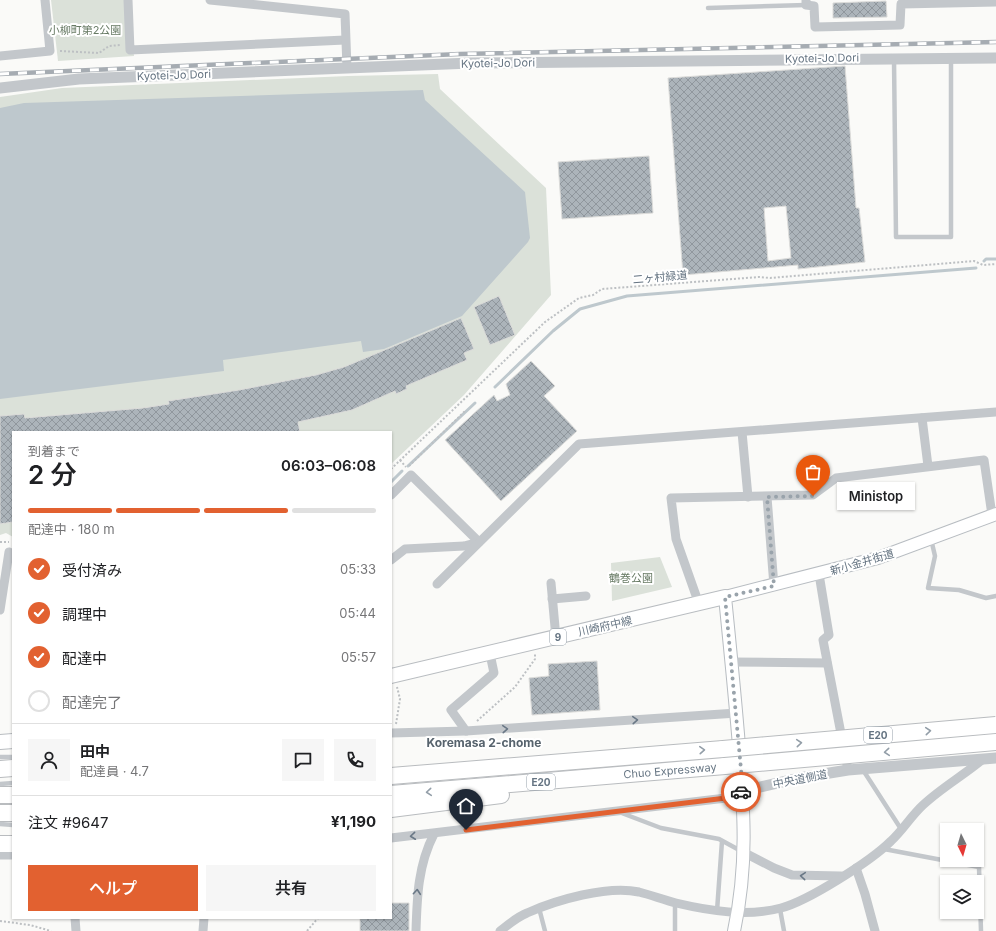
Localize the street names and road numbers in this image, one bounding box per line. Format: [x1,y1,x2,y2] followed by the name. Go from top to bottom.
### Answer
[785,50,859,66] street label: Kyotei-Jo Dori
[461,55,535,71] street label: Kyotei-Jo Dori
[137,67,211,83] street label: Kyotei-Jo Dori
[632,268,688,286] street label: 二ヶ村緑道
[828,546,896,578] street label: 新小金井街道
[577,613,633,639] street label: 川崎府中線
[550,629,566,645] road number: 9
[864,727,892,743] road number: E20
[623,760,717,781] street label: Chuo Expressway
[772,767,828,791] street label: 中央道側道
[527,774,555,790] road number: E20

